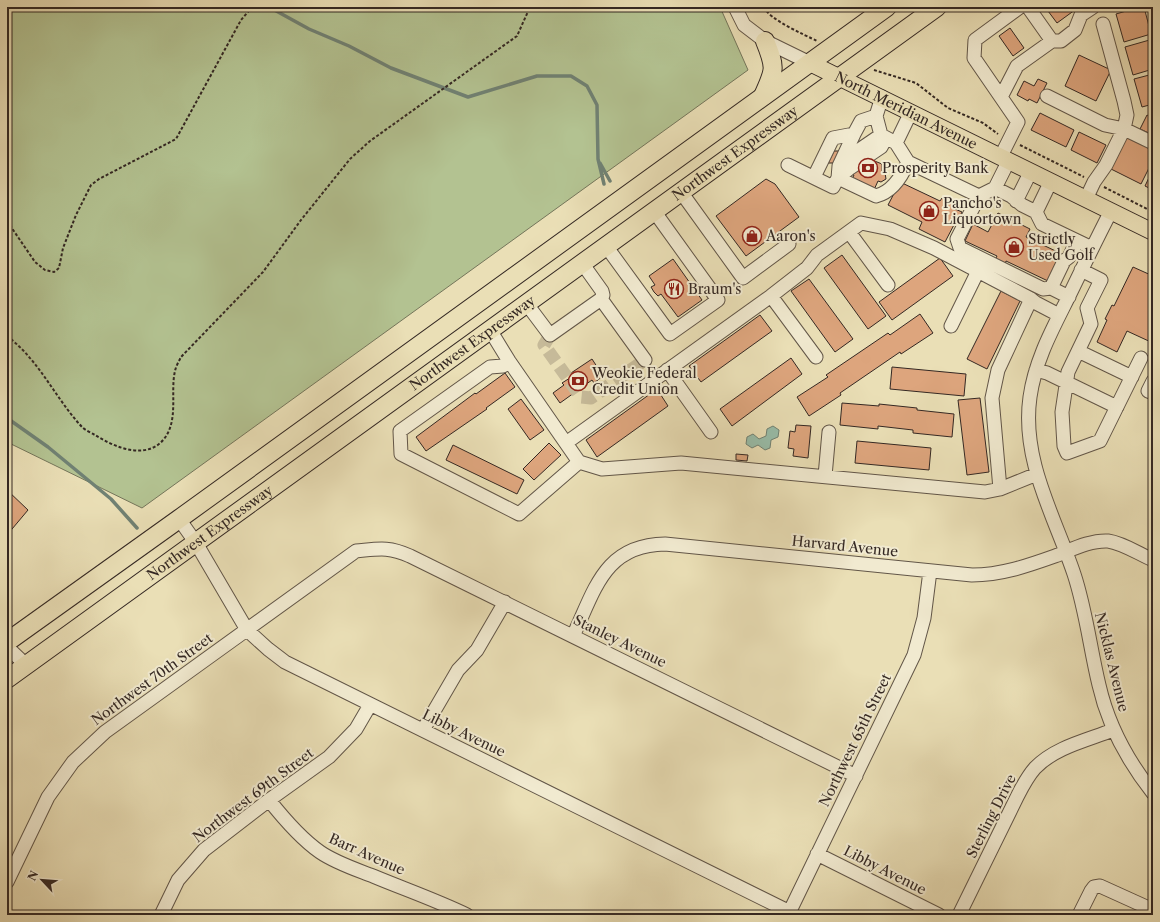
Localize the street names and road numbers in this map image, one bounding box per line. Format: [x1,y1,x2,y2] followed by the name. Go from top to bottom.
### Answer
[832,68,980,153] street label: North Meridian Avenue
[668,101,801,205] street label: Northwest Expressway
[406,291,539,394] street label: Northwest Expressway
[143,481,276,584] street label: Northwest Expressway
[791,531,899,561] street label: Harvard Avenue
[1091,610,1133,714] street label: Nicklas Avenue
[570,611,670,671] street label: Stanley Avenue
[88,629,216,729] street label: Northwest 70th Street
[815,671,895,809] street label: Northwest 65th Street
[419,705,509,761] street label: Libby Avenue
[189,744,317,846] street label: Northwest 69th Street
[962,771,1020,861] street label: Sterling Drive
[326,829,408,879] street label: Barr Avenue
[841,841,929,899] street label: Libby Avenue

